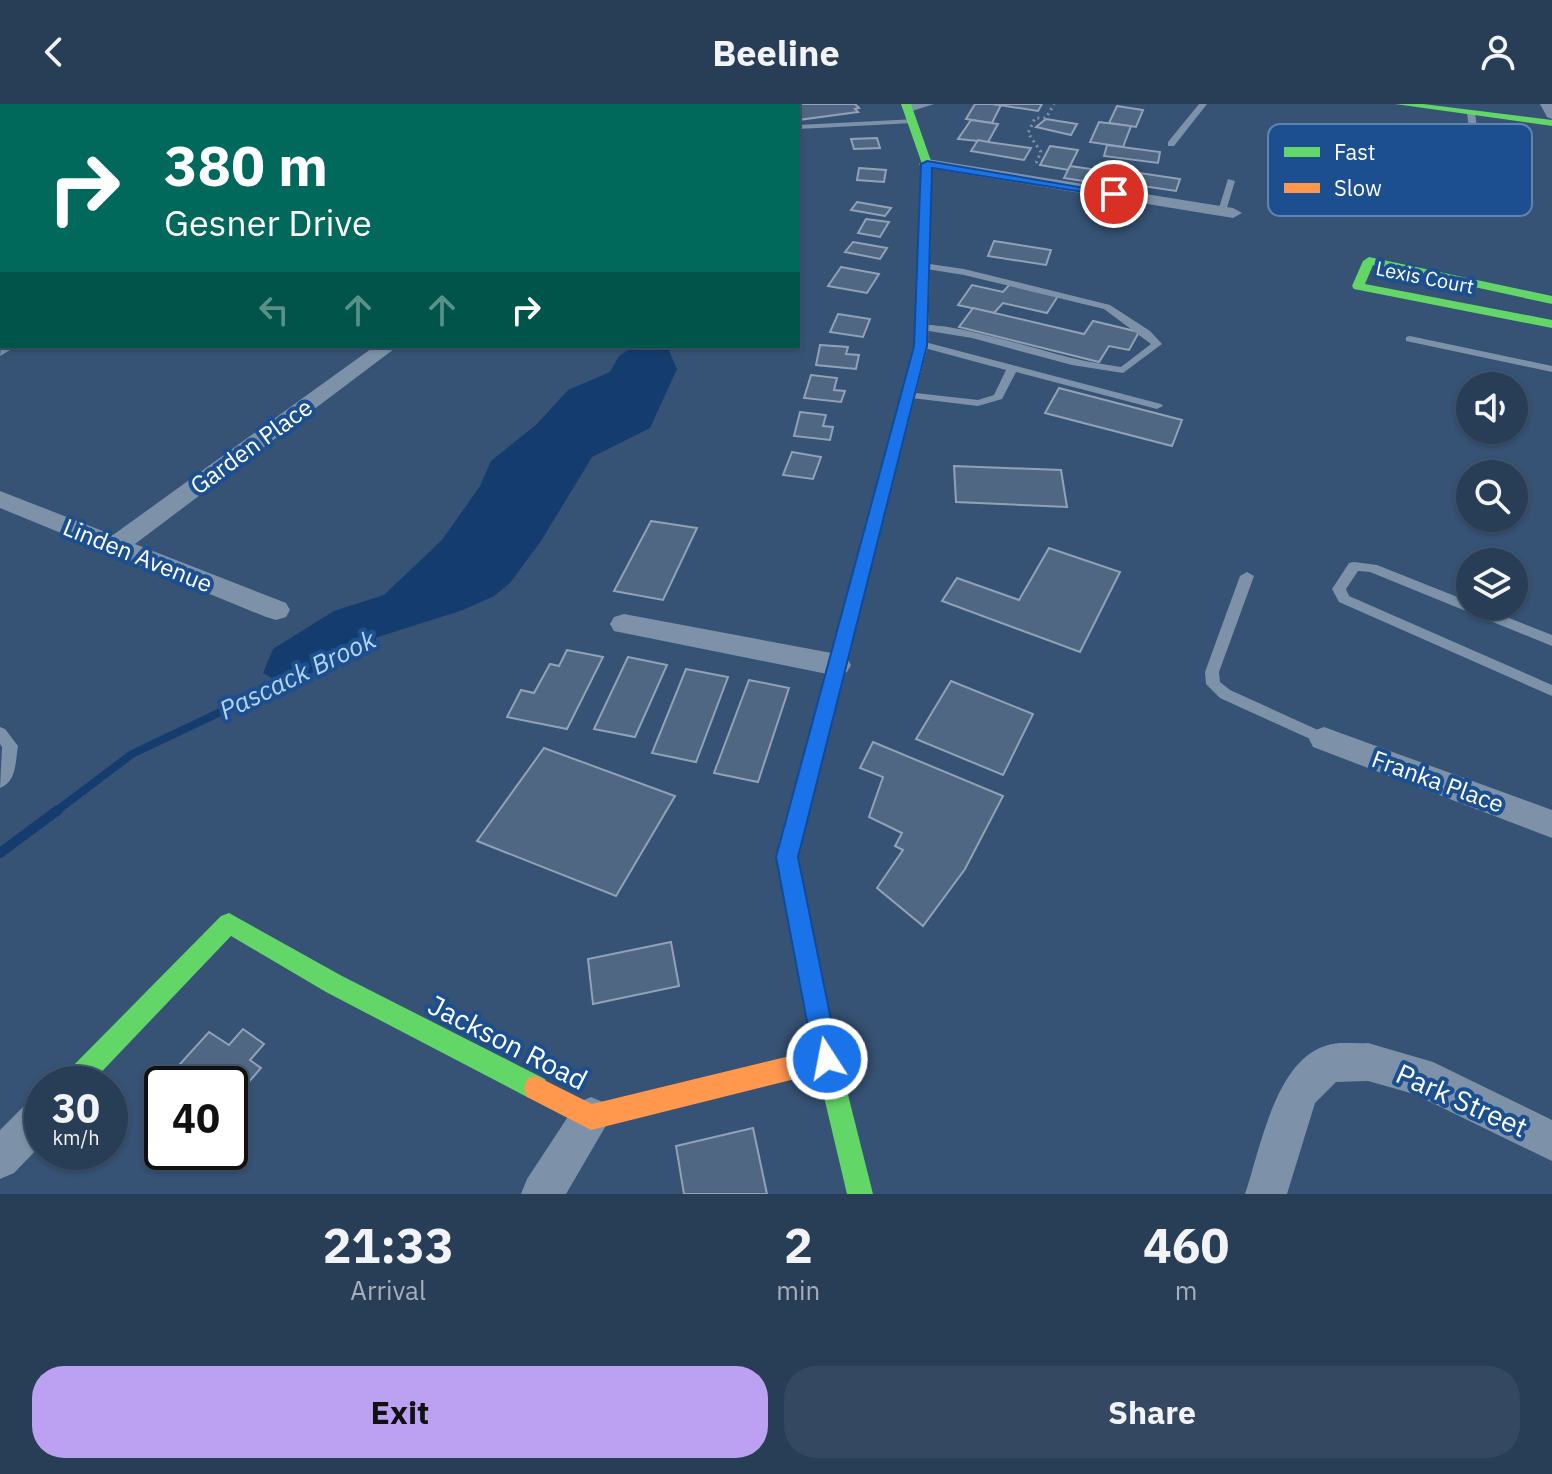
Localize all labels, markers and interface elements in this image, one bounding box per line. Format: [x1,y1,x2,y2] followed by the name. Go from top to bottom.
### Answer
[712,29,840,76] text: Beeline
[32,30,76,74] icon: back
[1476,30,1520,74] icon: person
[1268,124,1532,216] legend
[164,129,328,201] text: 380 m
[32,136,136,240] icon: right
[1334,137,1375,166] text: Fast
[1080,160,1148,228] pin
[1092,172,1136,216] icon: arrive
[1334,173,1382,202] text: Slow
[164,199,372,246] text: Gesner Drive
[1374,254,1476,300] street label: Lexis Court
[252,288,296,332] icon: left
[336,288,380,332] icon: ahead
[420,288,464,332] icon: ahead
[504,288,548,332] icon: right
[1456,372,1528,620] map controls
[1456,372,1528,444] button: sound
[184,391,318,501] street label: Garden Place
[1456,460,1528,532] button: search
[59,511,217,599] street label: Linden Avenue
[1456,548,1528,620] button: layers
[213,621,381,727] water label: Pascack Brook
[1368,742,1508,820] street label: Franka Place
[422,986,594,1098] street label: Jackson Road
[785,1017,869,1101] position arrow
[1390,1055,1534,1145] street label: Park Street
[144,1066,248,1170] speed limit sign: 40
[52,1082,100,1134] text: 30
[52,1124,100,1151] text: km/h
[323,1214,454,1276] text: 21:33
[784,1214,813,1276] text: 2
[1143,1214,1229,1276] text: 460
[350,1273,426,1307] text: Arrival
[776,1273,820,1307] text: min
[1175,1273,1197,1307] text: m
[32,1366,768,1458] button: Exit
[784,1366,1520,1458] button: Share

